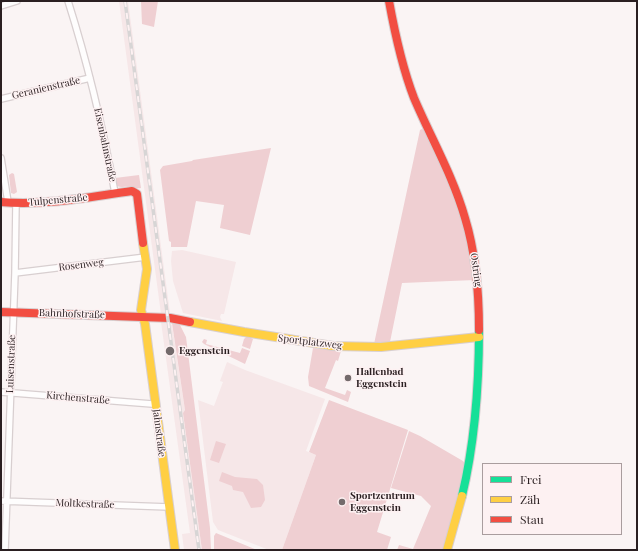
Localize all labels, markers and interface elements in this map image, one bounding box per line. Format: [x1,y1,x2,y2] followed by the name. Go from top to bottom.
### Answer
[11,74,81,102] street label: Geranienstraße
[91,107,119,183] street label: Eisenbahnstraße
[28,191,88,209] street label: Tulpenstraße
[468,252,484,288] street label: Ostring
[58,256,104,274] street label: Rosenweg
[39,307,105,321] street label: Bahnhofstraße
[277,332,343,352] street label: Sportplatzweg
[4,335,18,393] street label: Luisenstraße
[164,345,176,357] marker: Eggenstein
[179,345,230,357] place label: Eggenstein
[356,366,407,390] place label: Hallenbad Eggenstein
[343,373,353,383] marker: Hallenbad Eggenstein
[46,389,110,407] street label: Kirchenstraße
[150,408,168,458] street label: Jahnstraße
[482,463,622,535] legend
[520,471,542,487] text: Frei
[350,490,415,514] place label: Sportzentrum Eggenstein
[520,491,540,507] text: Zäh
[55,497,115,511] street label: Moltkestraße
[337,497,347,507] marker: Sportzentrum Eggenstein
[520,511,544,527] text: Stau

